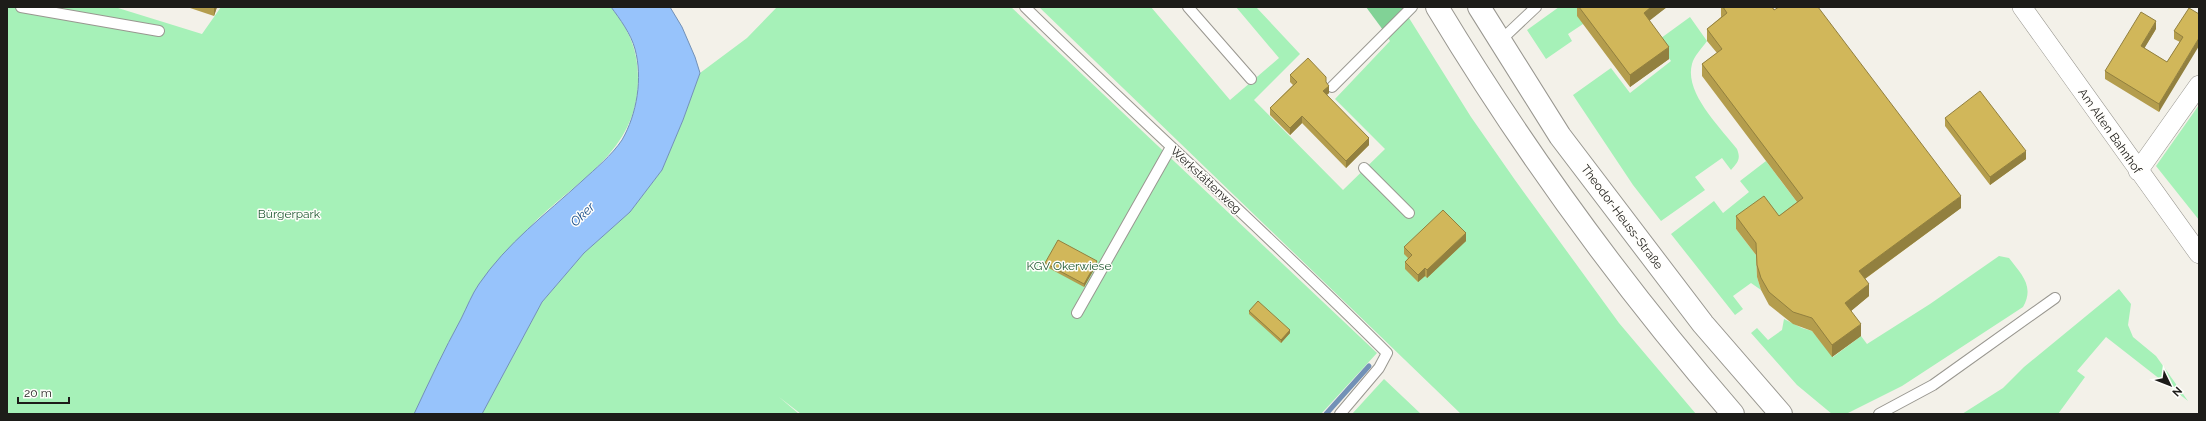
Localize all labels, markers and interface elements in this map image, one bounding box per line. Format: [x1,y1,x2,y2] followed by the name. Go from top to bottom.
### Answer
[2075,86,2145,177] street label: Am Alten Bahnhof
[1168,144,1244,216] street label: Werkstättenweg
[1578,162,1666,272] street label: Theodor-Heuss-Straße
[567,199,598,229] water label: Oker
[258,207,321,221] park label: Bürgerpark
[1027,259,1111,273] park label: KGV Okerwiese
[2150,365,2190,405] north arrow
[18,379,69,405] scale bar
[2169,384,2185,399] text: N
[24,386,52,400] text: 20 m

